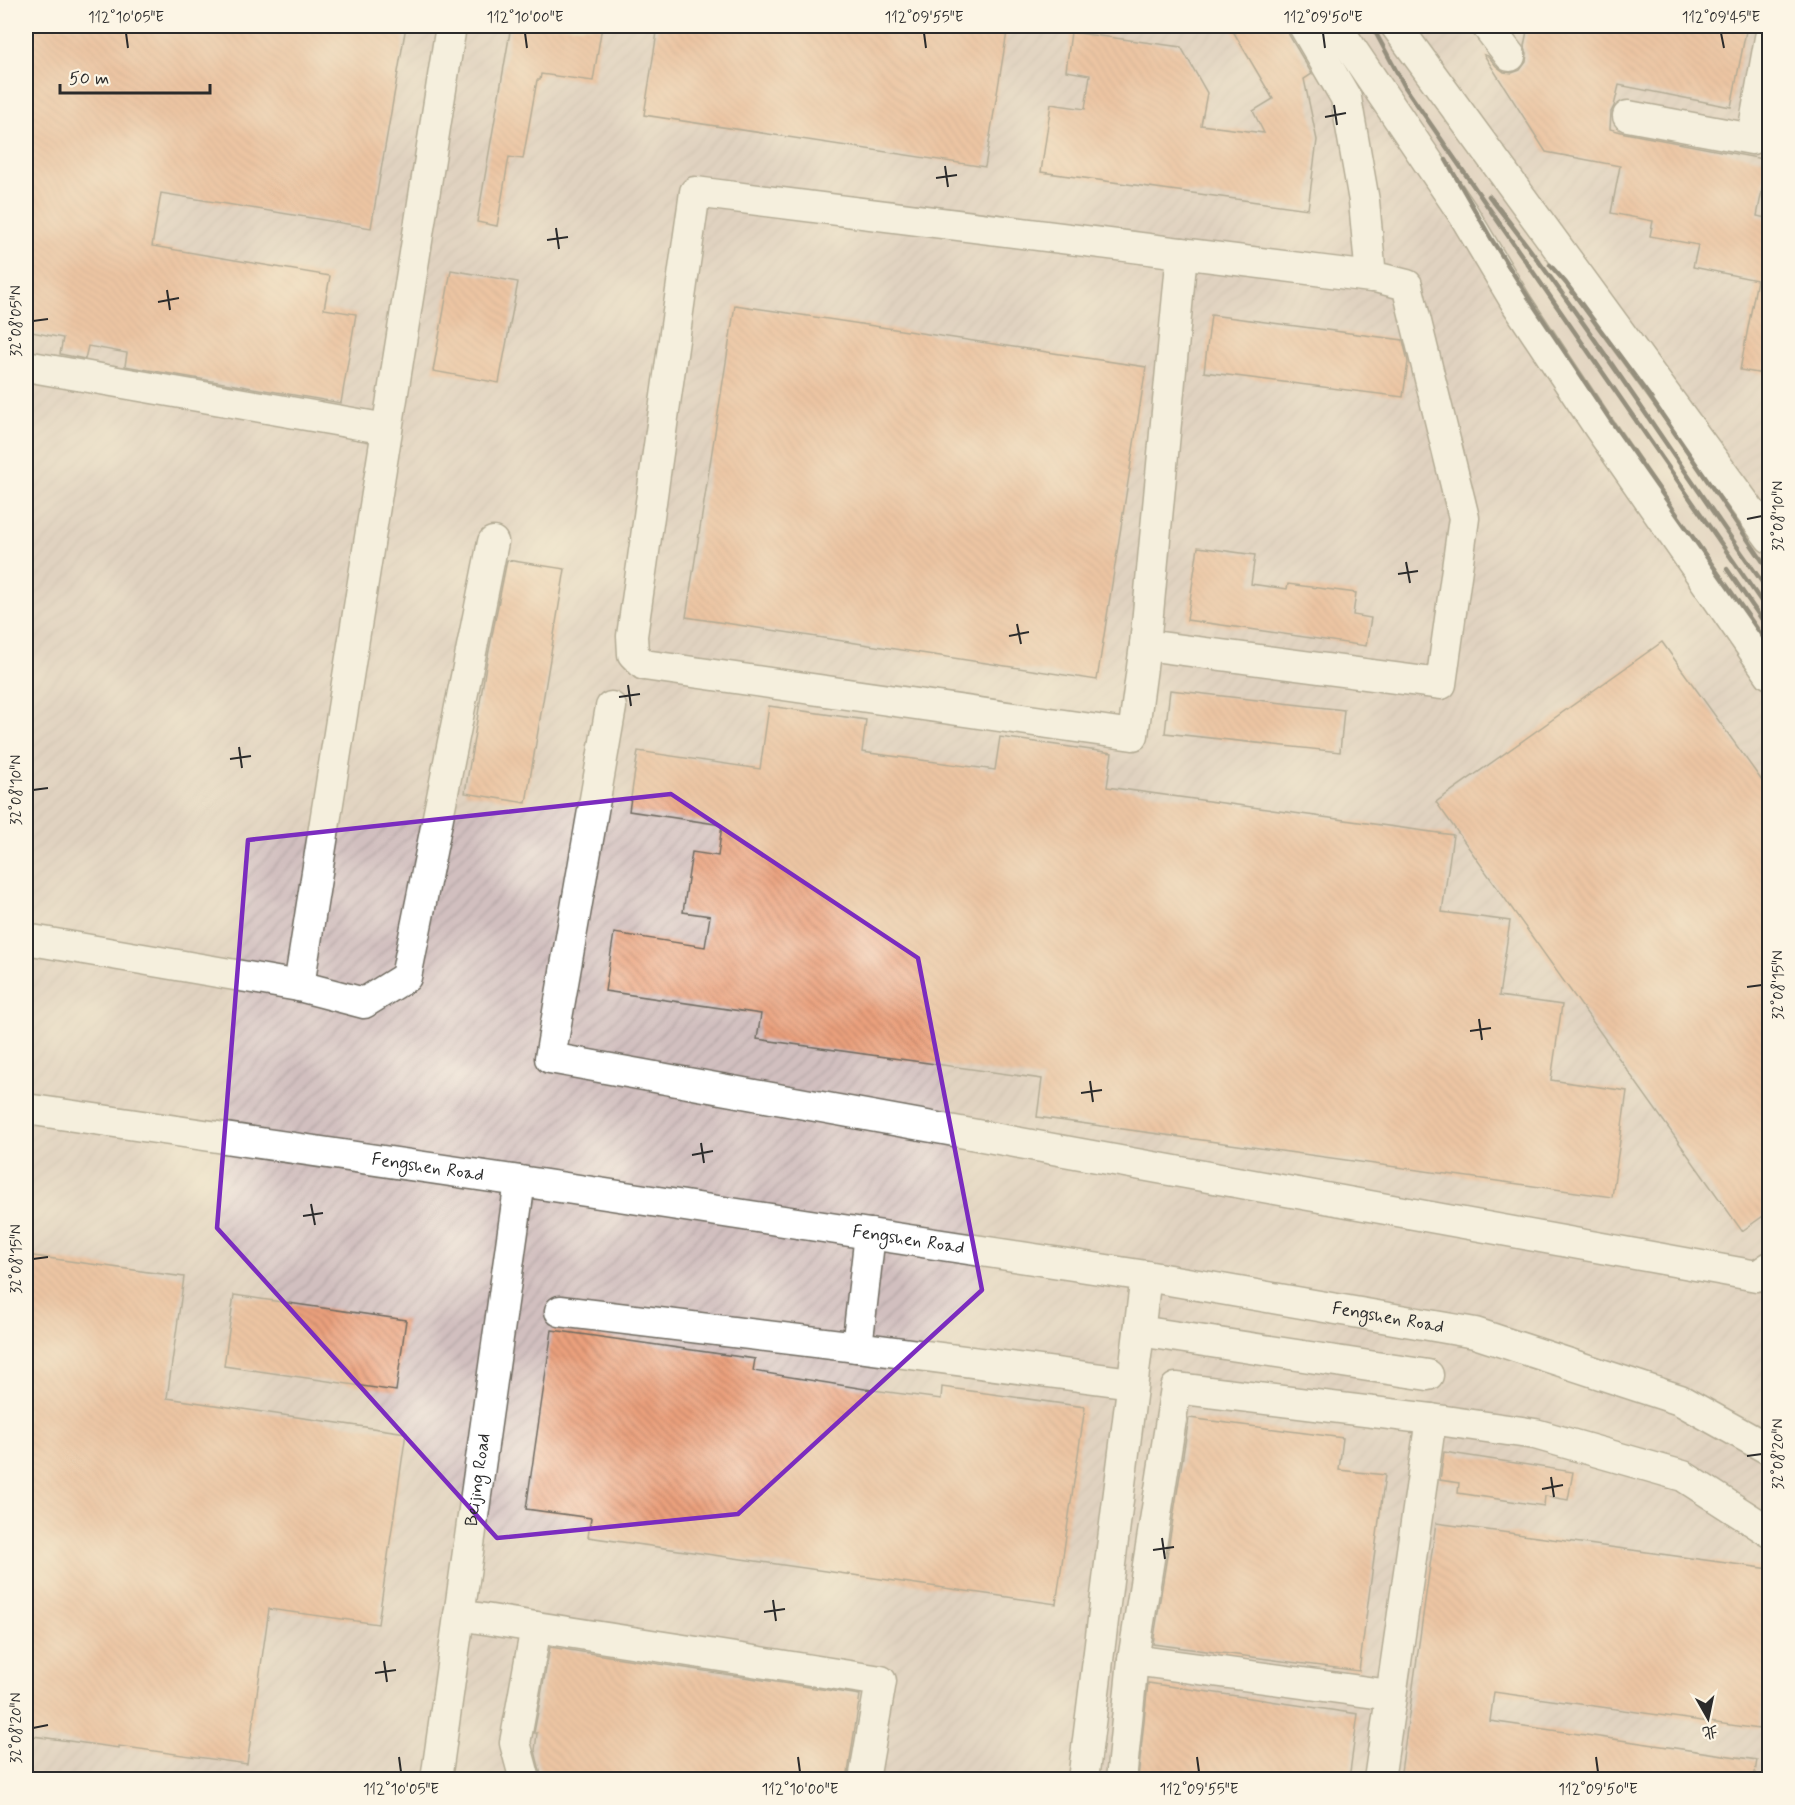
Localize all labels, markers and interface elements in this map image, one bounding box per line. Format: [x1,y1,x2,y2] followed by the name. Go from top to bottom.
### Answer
[88,8,164,28] text: 112°10'05"E
[487,8,564,28] text: 112°10'00"E
[885,8,964,28] text: 112°09'55"E
[1283,8,1363,28] text: 112°09'50"E
[1682,8,1761,28] text: 112°09'45"E
[60,57,210,95] scale bar
[69,67,109,91] text: 50 m
[7,285,27,357] text: 32°08'05"N
[1769,481,1789,551] text: 32°08'10"N
[7,755,27,825] text: 32°08'10"N
[1769,950,1789,1020] text: 32°08'15"N
[370,1148,485,1188] street label: Fengshen Road
[851,1220,966,1260] street label: Fengshen Road
[7,1224,27,1294] text: 32°08'15"N
[1330,1296,1446,1339] street label: Fengshen Road
[1769,1419,1789,1489] text: 32°08'20"N
[460,1432,496,1528] street label: Beijing Road
[1678,1688,1738,1748] north arrow
[7,1693,27,1763] text: 32°08'20"N
[1701,1720,1720,1743] text: 北
[363,1780,439,1800] text: 112°10'05"E
[762,1780,839,1800] text: 112°10'00"E
[1160,1780,1239,1800] text: 112°09'55"E
[1558,1780,1638,1800] text: 112°09'50"E

